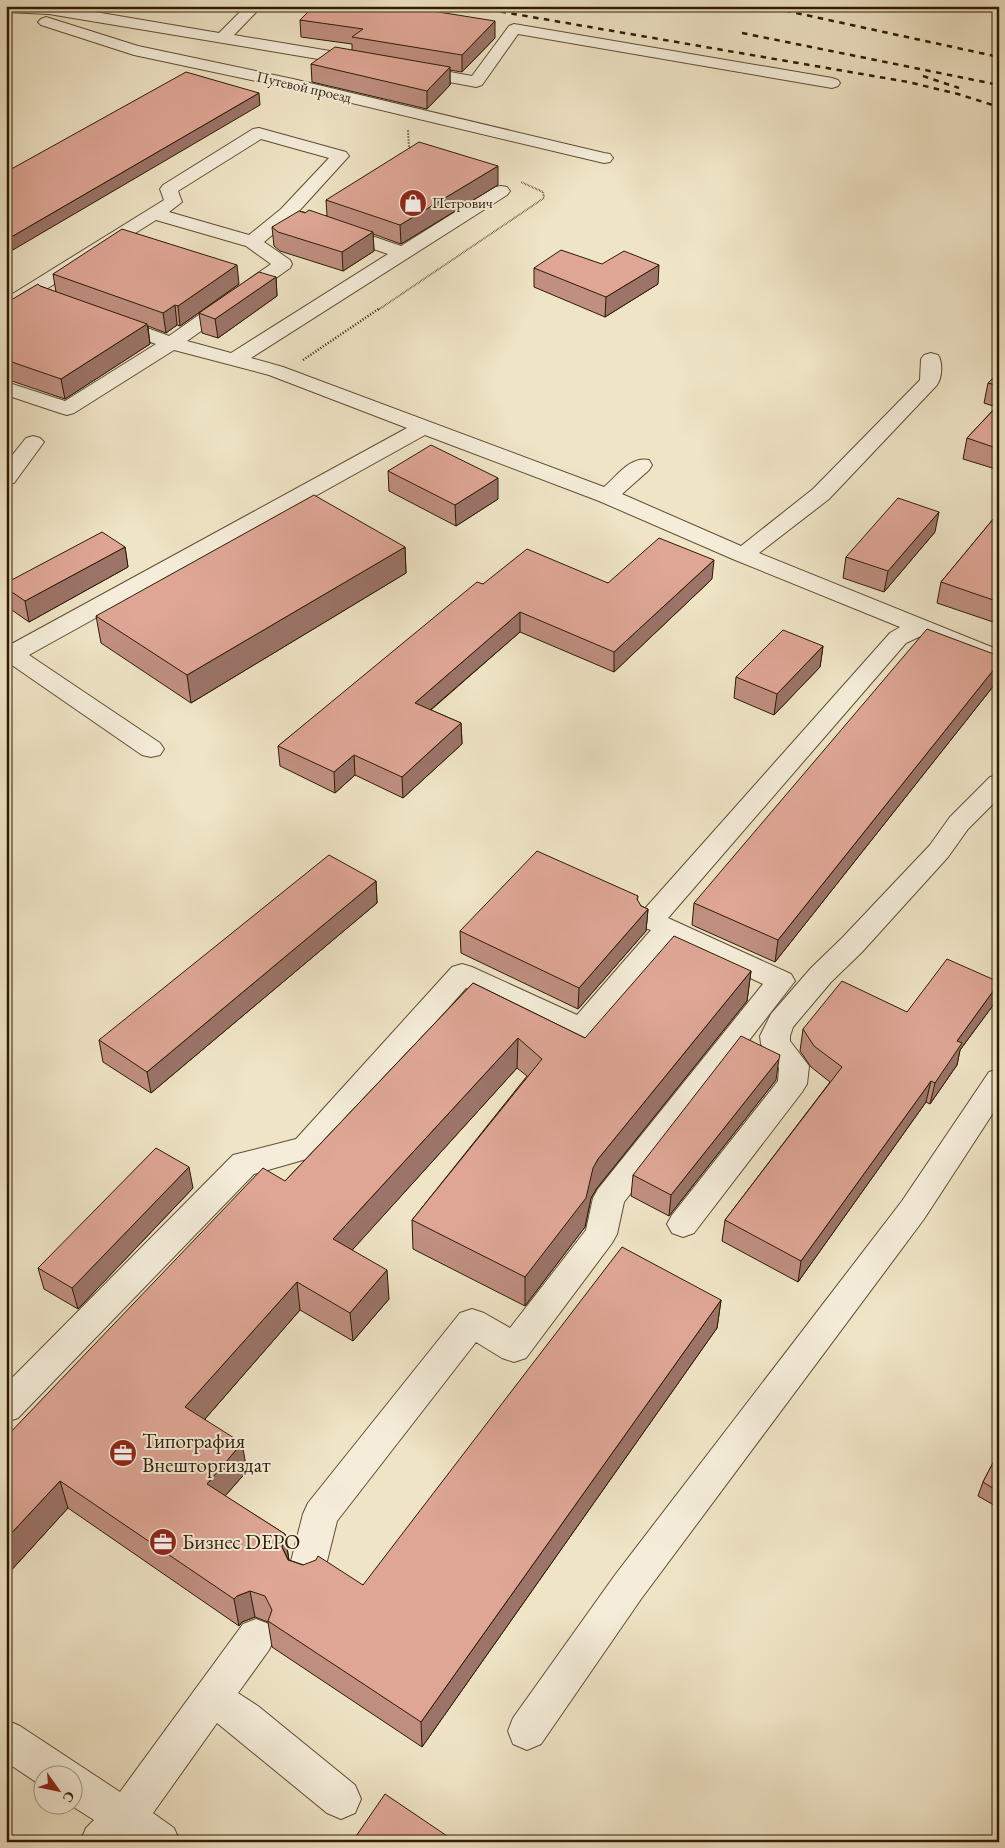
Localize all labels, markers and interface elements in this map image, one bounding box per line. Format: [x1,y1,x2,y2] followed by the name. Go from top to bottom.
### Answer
[255,66,353,107] street label: Путевой проезд
[398,188,428,218] shop icon: Петрович
[432,193,493,212] place label: Петрович
[142,1427,271,1478] place label: Типография Внешторгиздат
[108,1438,138,1468] office icon: Типография Внешторгиздат
[148,1527,178,1557] office icon: Бизнес DEPO
[182,1528,300,1555] place label: Бизнес DEPO
[32,1766,82,1816] north arrow
[59,1788,79,1806] text: С

